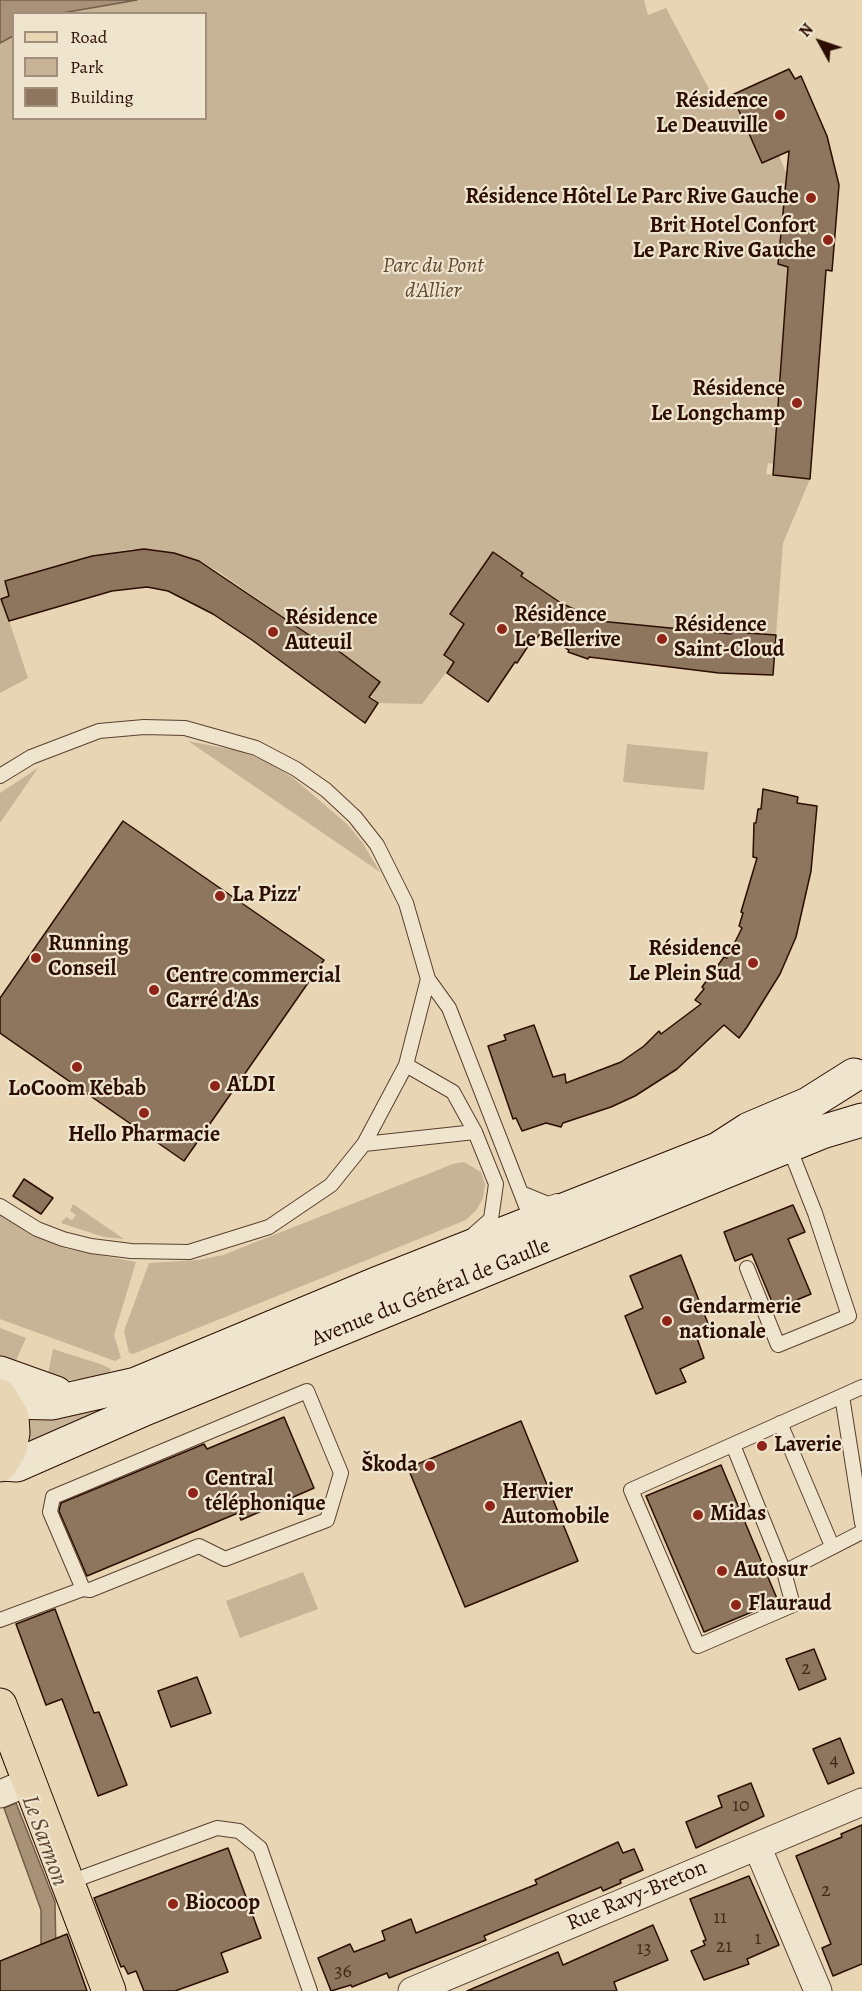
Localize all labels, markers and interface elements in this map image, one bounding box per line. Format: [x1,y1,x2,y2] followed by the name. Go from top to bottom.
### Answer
[12,12,207,120] legend
[790,12,850,72] north arrow
[794,19,818,42] text: N
[70,25,107,49] text: Road
[70,55,104,79] text: Park
[70,85,134,109] text: Building
[656,89,768,140] place label: Résidence Le Deauville
[773,108,787,122] marker: Résidence Le Deauville
[465,185,799,211] place label: Résidence Hôtel Le Parc Rive Gauche
[804,191,818,205] marker: Résidence Hôtel Le Parc Rive Gauche
[633,214,816,266] place label: Brit Hotel Confort Le Parc Rive Gauche
[821,233,835,247] marker: Brit Hotel Confort Le Parc Rive Gauche
[383,254,483,306] park label: Parc du Pont d'Allier
[651,377,785,428] place label: Résidence Le Longchamp
[790,396,804,410] marker: Résidence Le Longchamp
[514,603,621,654] place label: Résidence Le Bellerive
[285,606,378,658] place label: Résidence Auteuil
[674,613,785,664] place label: Résidence Saint-Cloud
[495,622,509,636] marker: Résidence Le Bellerive
[266,625,280,639] marker: Résidence Auteuil
[655,632,669,646] marker: Résidence Saint-Cloud
[232,883,301,909] place label: La Pizz'
[213,889,227,903] marker: La Pizz'
[48,932,128,984] place label: Running Conseil
[628,937,741,988] place label: Résidence Le Plein Sud
[29,951,43,965] marker: Running Conseil
[746,956,760,970] marker: Résidence Le Plein Sud
[166,964,341,1016] place label: Centre commercial Carré d'As
[147,983,161,997] marker: Centre commercial Carré d'As
[70,1060,84,1074] marker: LoCoom Kebab
[227,1073,275,1099] place label: ALDI
[8,1077,146,1103] place label: LoCoom Kebab
[208,1079,222,1093] marker: ALDI
[137,1106,151,1120] marker: Hello Pharmacie
[68,1123,220,1149] place label: Hello Pharmacie
[308,1233,554,1353] street label: Avenue du Général de Gaulle
[679,1295,801,1346] place label: Gendarmerie nationale
[660,1314,674,1328] marker: Gendarmerie nationale
[774,1433,842,1459] place label: Laverie
[755,1439,769,1453] marker: Laverie
[361,1453,418,1479] place label: Škoda
[423,1459,437,1473] marker: Škoda
[205,1467,326,1518] place label: Central téléphonique
[502,1480,609,1532] place label: Hervier Automobile
[186,1486,200,1500] marker: Central téléphonique
[483,1499,497,1513] marker: Hervier Automobile
[710,1502,766,1528] place label: Midas
[691,1508,705,1522] marker: Midas
[734,1558,808,1584] place label: Autosur
[715,1564,729,1578] marker: Autosur
[748,1592,832,1618] place label: Flauraud
[729,1598,743,1612] marker: Flauraud
[801,1657,811,1681] house number: 2
[829,1749,839,1773] house number: 4
[14,1792,74,1890] water label: Le Sarmon
[732,1794,750,1818] house number: 10
[563,1855,711,1937] street label: Rue Ravy-Breton
[821,1879,831,1903] house number: 2
[185,1891,260,1917] place label: Biocoop
[166,1897,180,1911] marker: Biocoop
[713,1906,727,1930] house number: 11
[755,1927,761,1951] house number: 1
[716,1935,732,1959] house number: 21
[636,1937,652,1961] house number: 13
[334,1960,352,1984] house number: 36

